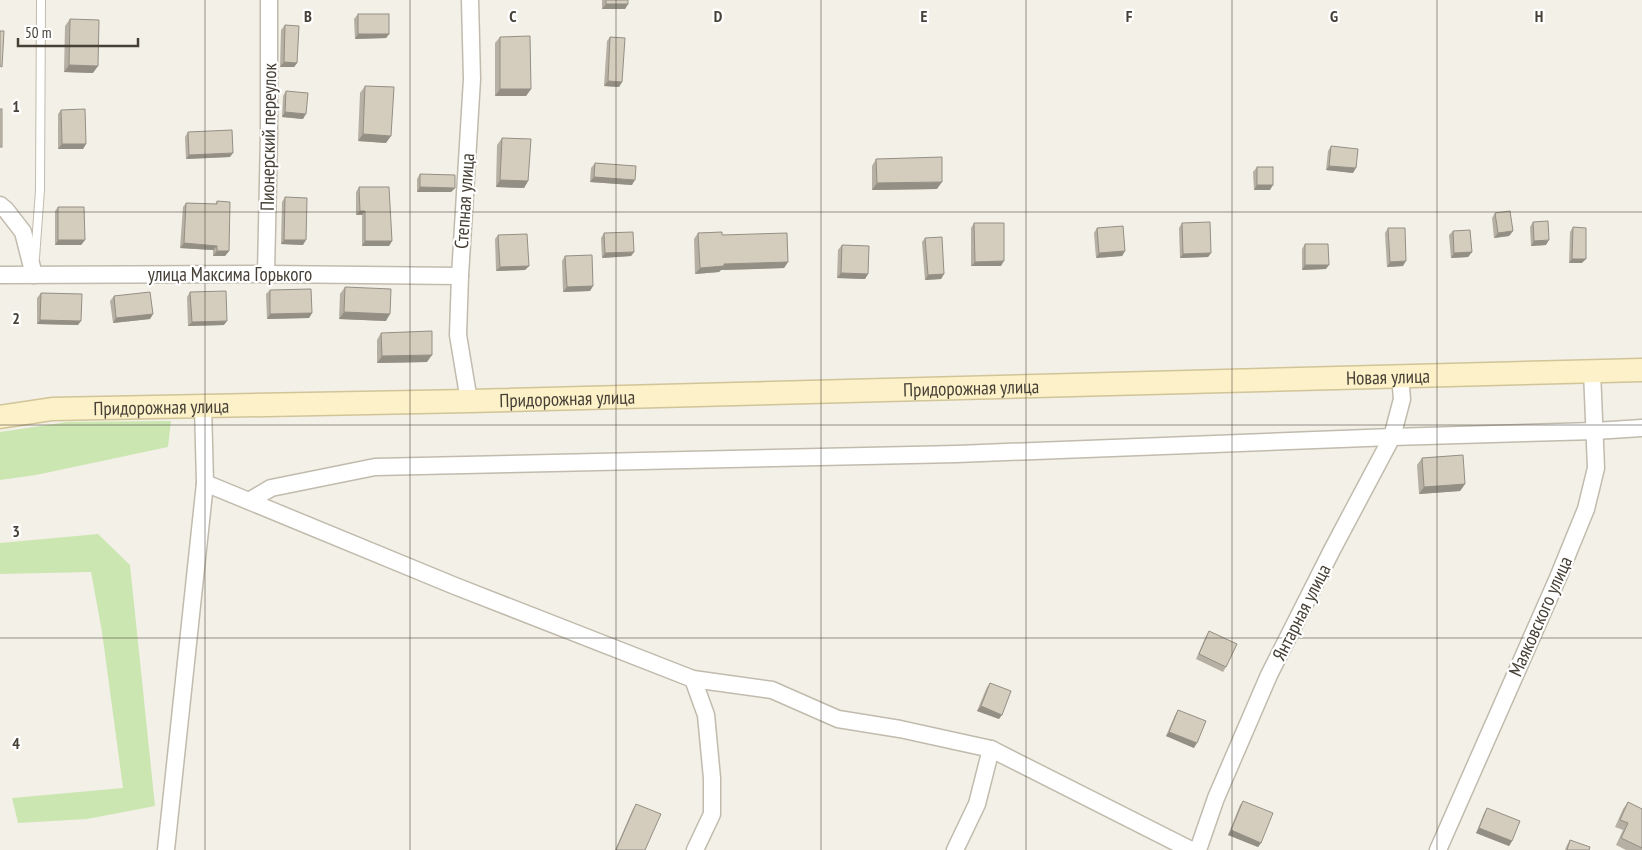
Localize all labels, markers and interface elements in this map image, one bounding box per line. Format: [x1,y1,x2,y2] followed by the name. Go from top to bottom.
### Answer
[304,6,312,26] text: B
[509,6,517,26] text: C
[714,6,723,26] text: D
[921,6,928,26] text: E
[1126,6,1133,26] text: F
[1330,6,1338,26] text: G
[1535,6,1543,26] text: H
[18,15,138,47] scale bar
[25,23,51,42] text: 50 m
[255,62,281,211] street label: Пионерский переулок
[12,96,20,116] text: 1
[449,152,479,250] street label: Степная улица
[148,262,312,286] street label: улица Максима Горького
[12,308,20,328] text: 2
[1346,364,1430,390] street label: Новая улица
[903,374,1039,402] street label: Придорожная улица
[499,385,636,412] street label: Придорожная улица
[93,394,230,420] street label: Придорожная улица
[12,521,20,541] text: 3
[1503,552,1577,680] street label: Маяковского улица
[1266,560,1336,664] street label: Янтарная улица
[12,733,20,753] text: 4

